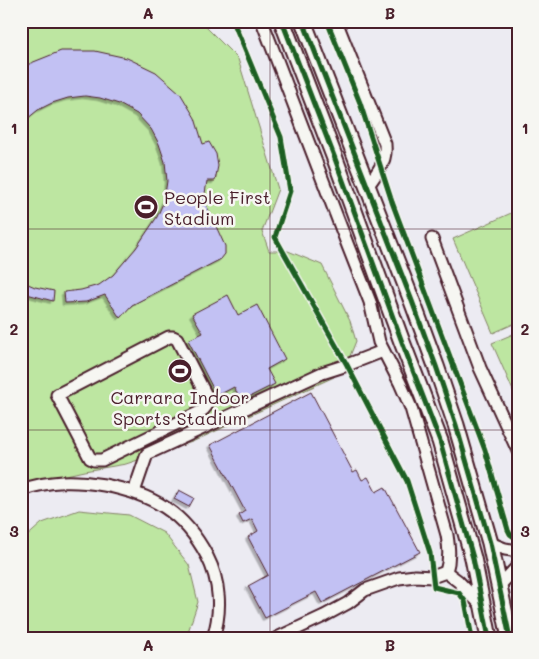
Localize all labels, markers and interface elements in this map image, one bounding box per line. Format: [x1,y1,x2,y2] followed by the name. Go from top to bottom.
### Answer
[142,2,154,23] text: A
[385,2,395,23] text: B
[10,117,18,138] text: 1
[521,117,529,138] text: 1
[164,185,271,230] place label: People First Stadium
[133,194,159,220] sports icon: People First Stadium
[10,318,19,339] text: 2
[521,318,530,339] text: 2
[167,358,193,384] sports icon: Carrara Indoor Sports Stadium
[110,385,250,430] place label: Carrara Indoor Sports Stadium
[9,520,19,541] text: 3
[520,520,530,541] text: 3
[142,634,154,655] text: A
[385,634,395,655] text: B

